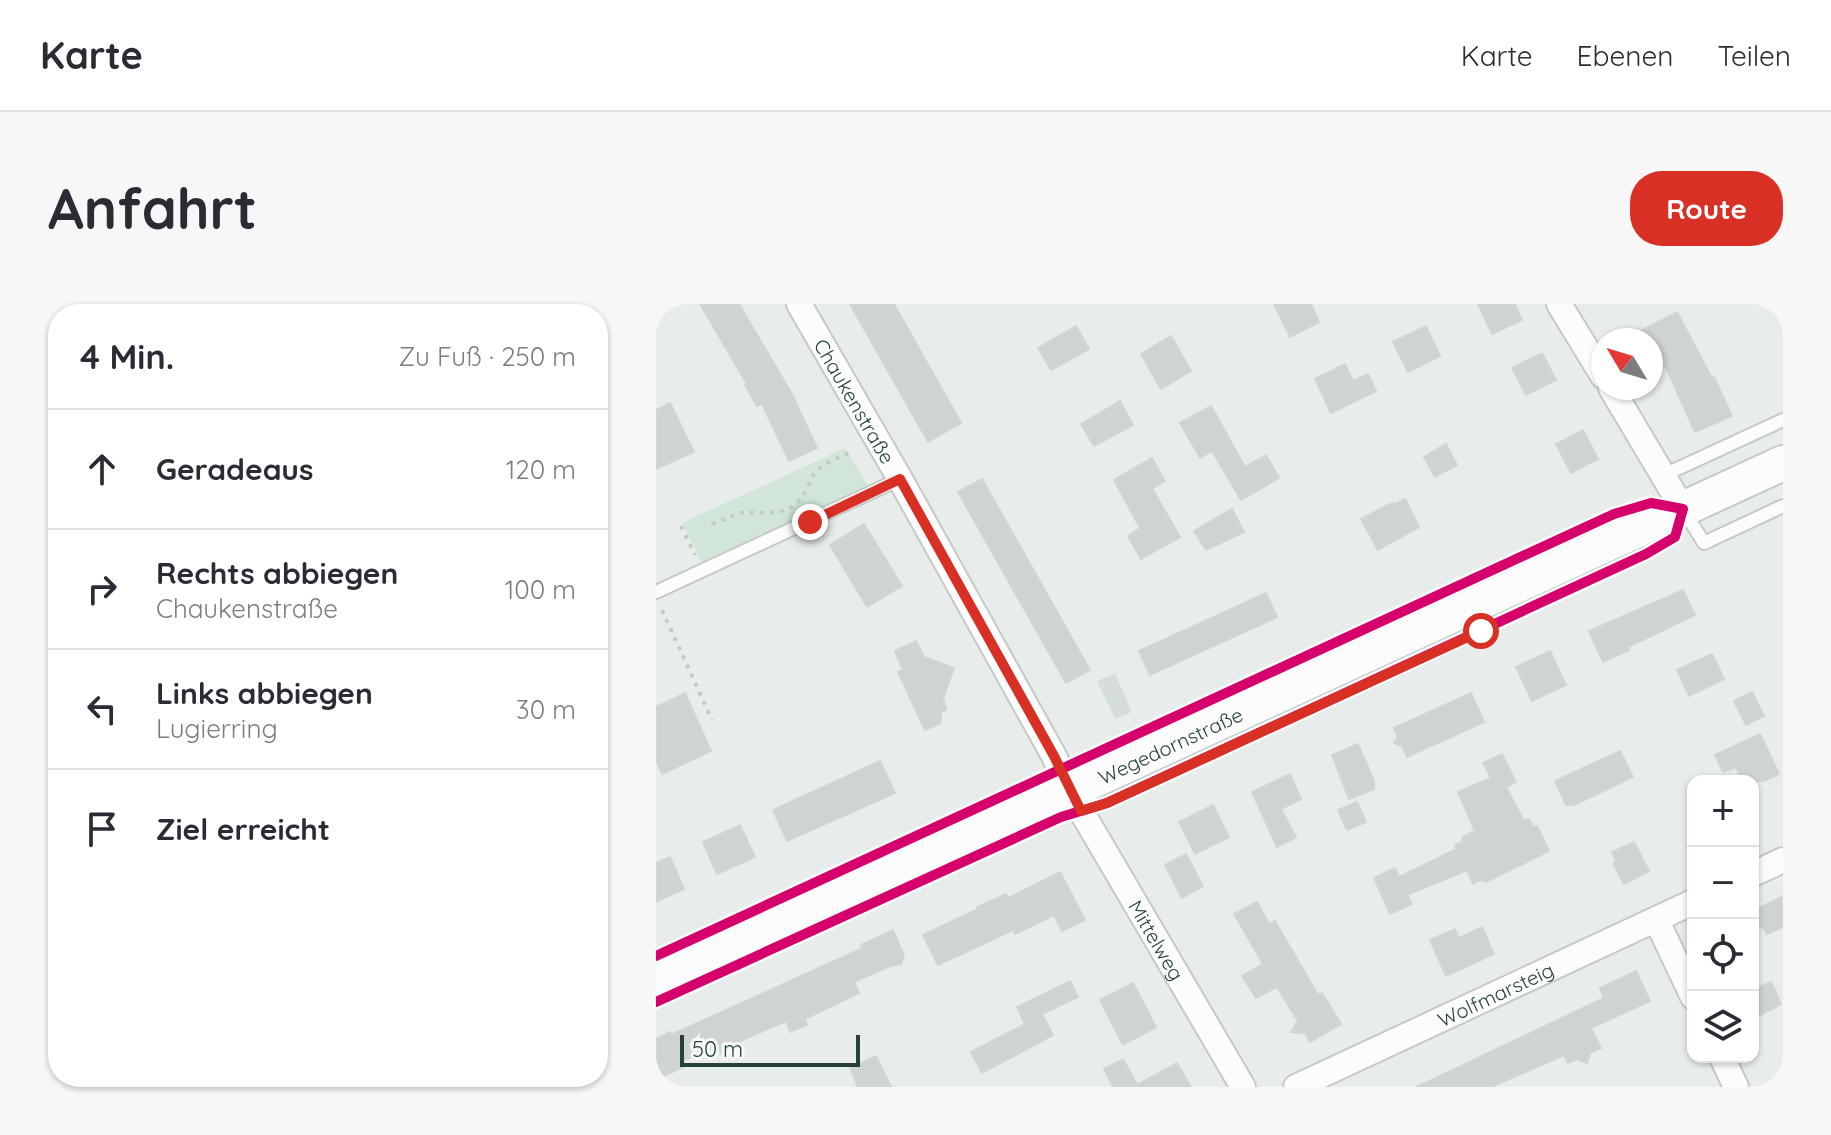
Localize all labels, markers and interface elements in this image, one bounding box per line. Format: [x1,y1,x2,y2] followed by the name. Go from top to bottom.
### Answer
[40,31,143,79] text: Karte
[1461,38,1533,73] text: Karte
[1577,38,1673,73] text: Ebenen
[1717,38,1791,73] text: Teilen
[1630,171,1783,246] button: Route
[48,173,257,243] text: Anfahrt
[1591,328,1663,400] north arrow
[809,334,901,468] street label: Chaukenstraße
[80,335,174,378] text: 4 Min.
[398,340,576,373] text: Zu Fuß · 250 m
[80,447,124,491] icon: ahead
[156,450,313,488] text: Geradeaus
[506,453,576,486] text: 120 m
[792,504,828,540] route end
[156,554,398,592] text: Rechts abbiegen
[80,567,124,611] icon: right
[505,573,576,606] text: 100 m
[156,592,338,625] text: Chaukenstraße
[1463,613,1499,649] route start
[156,674,373,712] text: Links abbiegen
[80,687,124,731] icon: left
[516,693,576,726] text: 30 m
[1094,701,1246,789] street label: Wegedornstraße
[156,712,278,745] text: Lugierring
[1687,775,1759,1063] map controls
[1687,775,1759,847] button: +
[80,807,124,851] icon: arrive
[156,810,330,848] text: Ziel erreicht
[1687,847,1759,919] button: −
[1124,895,1190,985] street label: Mittelweg
[1687,919,1759,991] button: locate
[1433,956,1557,1032] street label: Wolfmarsteig
[1687,991,1759,1063] button: layers
[680,1031,860,1067] scale bar
[692,1035,743,1063] text: 50 m

